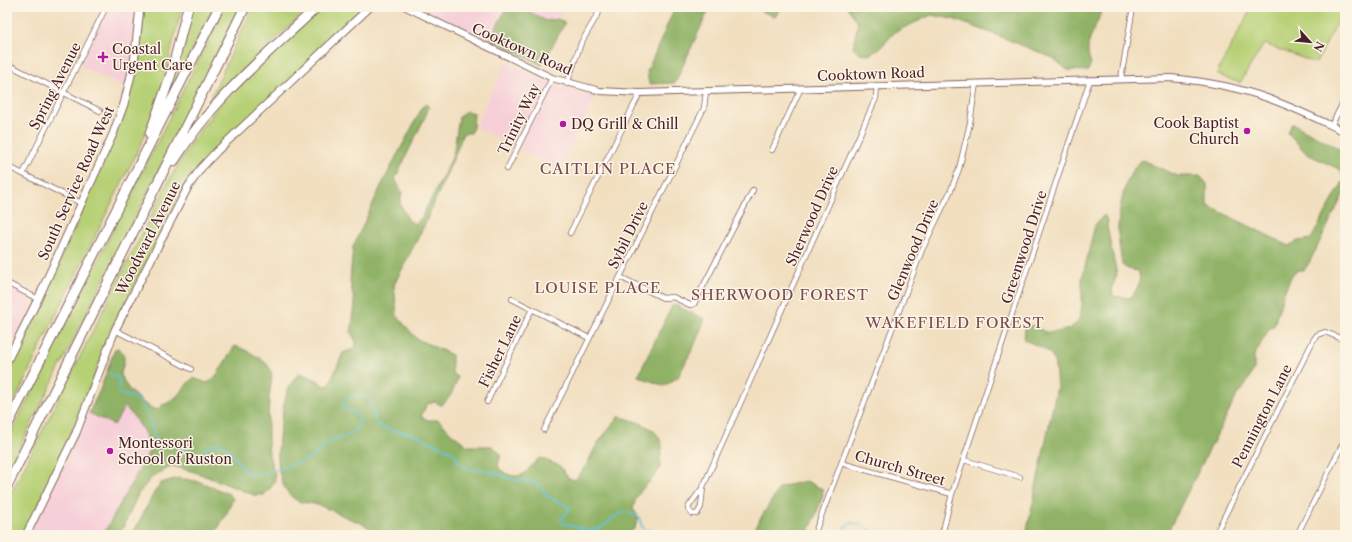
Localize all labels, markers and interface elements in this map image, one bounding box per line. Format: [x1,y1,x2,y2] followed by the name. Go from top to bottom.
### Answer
[469,19,575,79] street label: Cooktown Road
[1290,22,1330,62] north arrow
[25,39,85,133] street label: Spring Avenue
[1310,39,1327,54] text: N
[112,40,193,74] place label: Coastal Urgent Care
[97,51,109,63] marker: Coastal Urgent Care
[817,63,926,85] street label: Cooktown Road
[494,80,544,158] street label: Trinity Way
[34,103,118,263] street label: South Service Road West
[1154,114,1239,148] place label: Cook Baptist Church
[571,115,678,133] place label: DQ Grill & Chill
[558,119,568,129] marker: DQ Grill & Chill
[1242,126,1252,136] marker: Cook Baptist Church
[540,159,676,178] district label: CAITLIN PLACE
[782,163,842,269] street label: Sherwood Drive
[111,178,185,299] street label: Woodward Avenue
[997,188,1051,306] street label: Greenwood Drive
[883,196,943,304] street label: Glenwood Drive
[604,198,652,272] street label: Sybil Drive
[535,278,661,297] district label: LOUISE PLACE
[691,285,869,304] district label: SHERWOOD FOREST
[475,312,525,390] street label: Fisher Lane
[864,313,1045,332] district label: WAKEFIELD FOREST
[1228,361,1296,471] street label: Pennington Lane
[118,434,232,468] place label: Montessori School of Ruston
[105,446,115,456] marker: Montessori School of Ruston
[853,446,947,490] street label: Church Street

